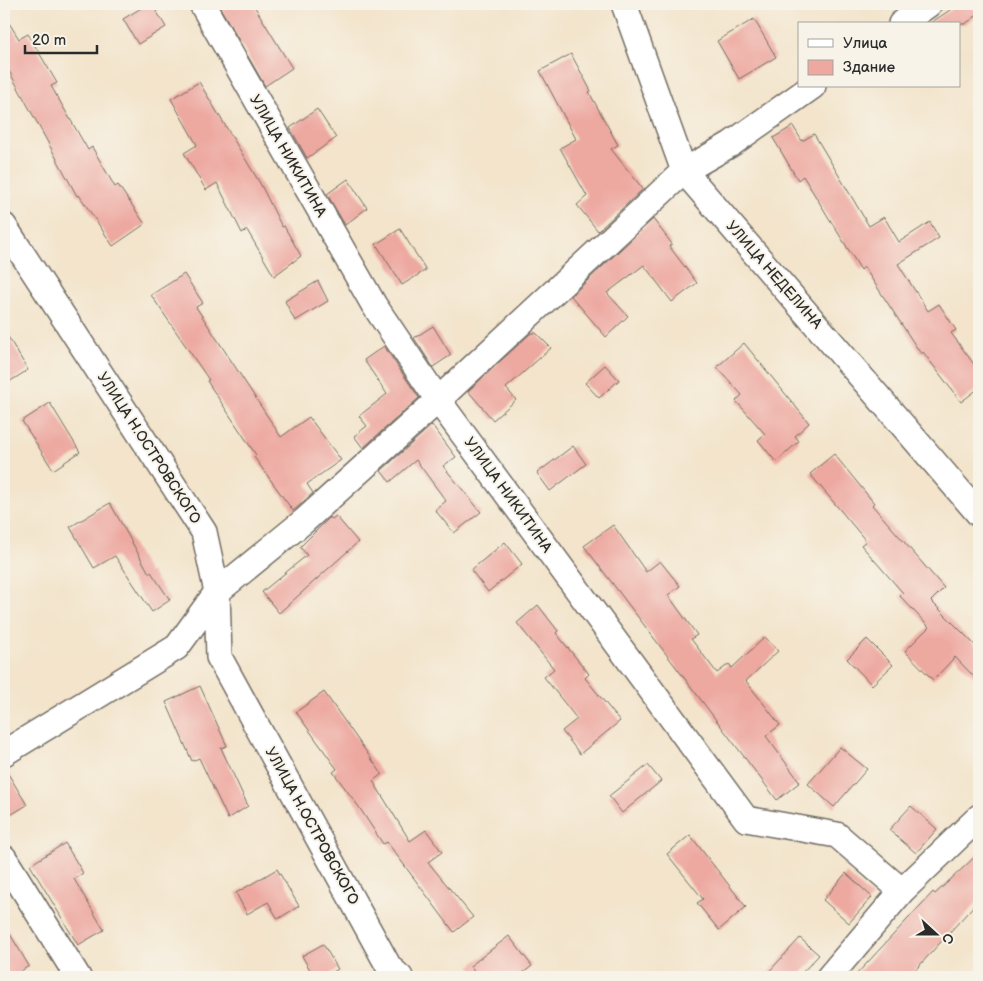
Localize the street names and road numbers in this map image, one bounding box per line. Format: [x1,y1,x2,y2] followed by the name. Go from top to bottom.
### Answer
[245,91,331,221] street label: УЛИЦА НИКИТИНА
[722,217,827,334] street label: УЛИЦА НЕДЕЛИНА
[93,369,205,528] street label: УЛИЦА Н.ОСТРОВСКОГО
[460,434,557,557] street label: УЛИЦА НИКИТИНА
[261,744,363,908] street label: УЛИЦА Н.ОСТРОВСКОГО

